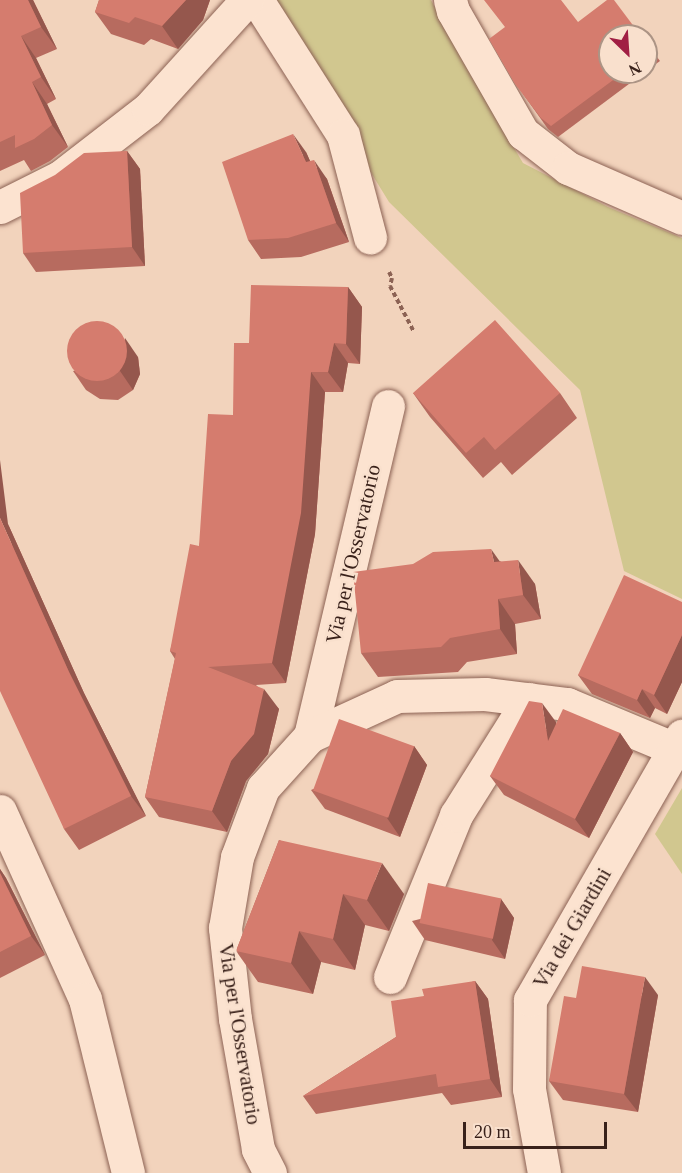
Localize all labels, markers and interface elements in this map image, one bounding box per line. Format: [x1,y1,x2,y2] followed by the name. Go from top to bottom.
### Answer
[598,24,658,84] north arrow
[626,59,644,79] text: N
[320,462,386,646] street label: Via per l'Osservatorio
[527,863,617,993] street label: Via dei Giardini
[213,942,267,1126] street label: Via per l'Osservatorio
[466,1110,610,1148] scale bar
[474,1122,511,1142] text: 20 m

